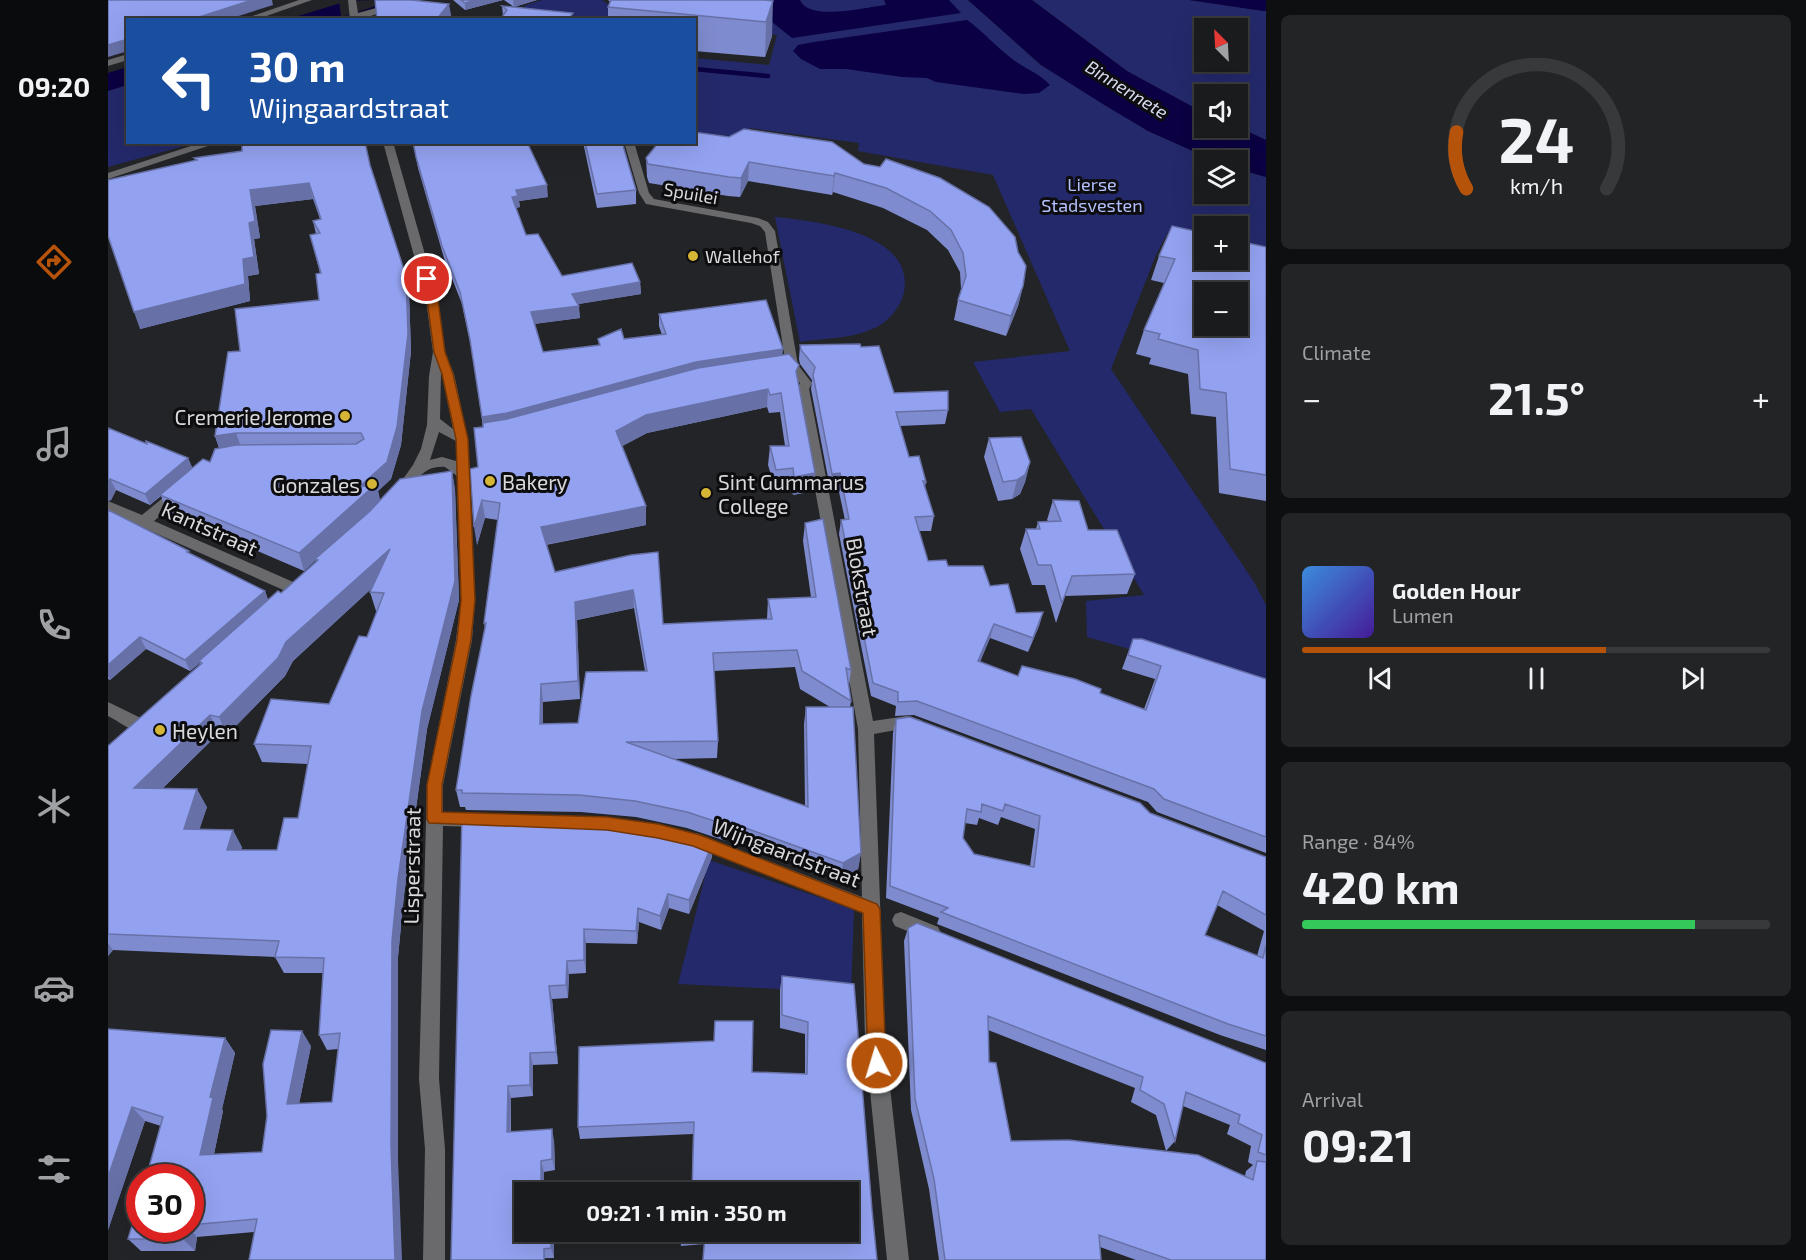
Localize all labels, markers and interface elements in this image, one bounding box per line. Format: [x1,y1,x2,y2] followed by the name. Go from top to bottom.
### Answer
[1194,18,1248,72] north arrow
[1194,18,1248,336] map controls
[249,40,345,90] text: 30 m
[150,42,228,120] icon: left
[1082,55,1173,123] water label: Binnennete
[18,70,90,102] text: 09:20
[1194,84,1248,138] button: sound
[249,91,449,123] text: Wijngaardstraat
[1498,101,1574,176] text: 24
[1194,150,1248,204] button: layers
[1041,173,1143,216] park label: Lierse Stadsvesten
[1509,173,1563,198] text: km/h
[662,177,720,209] street label: Spuilei
[1194,216,1248,270] button: +
[33,241,75,283] icon: directions
[705,245,781,267] place label: Wallehof
[686,249,700,263] marker: Wallehof
[401,253,452,304] pin
[410,262,443,295] icon: arrive
[1194,282,1248,336] button: −
[1302,340,1371,364] text: Climate
[1488,370,1585,424] text: 21.5°
[1302,378,1321,418] text: −
[1752,378,1770,418] text: +
[175,404,333,429] place label: Cremerie Jerome
[338,409,352,423] marker: Cremerie Jerome
[33,423,75,465] icon: music
[502,469,568,494] place label: Bakery
[718,469,864,518] place label: Sint Gummarus College
[272,472,360,497] place label: Gonzales
[483,474,497,488] marker: Bakery
[365,477,379,491] marker: Gonzales
[699,486,713,500] marker: Sint Gummarus College
[158,496,262,560] street label: Kantstraat
[842,536,884,638] street label: Blokstraat
[1392,577,1521,603] text: Golden Hour
[1392,603,1454,627] text: Lumen
[33,604,75,646] icon: phone
[1364,662,1397,695] icon: previous
[1520,662,1553,695] icon: pause
[1676,662,1709,695] icon: next
[172,718,238,743] place label: Heylen
[153,723,167,737] marker: Heylen
[33,785,75,827] icon: climate
[397,807,425,925] street label: Lisperstraat
[710,812,864,892] street label: Wijngaardstraat
[1302,829,1415,853] text: Range · 84%
[1302,859,1460,913] text: 420 km
[33,967,75,1009] icon: car
[845,1031,909,1095] position arrow
[1302,1087,1363,1111] text: Arrival
[1302,1117,1414,1171] text: 09:21
[33,1148,75,1190] icon: filters
[126,1164,204,1242] speed limit sign: 30
[586,1199,787,1225] text: 09:21 · 1 min · 350 m

